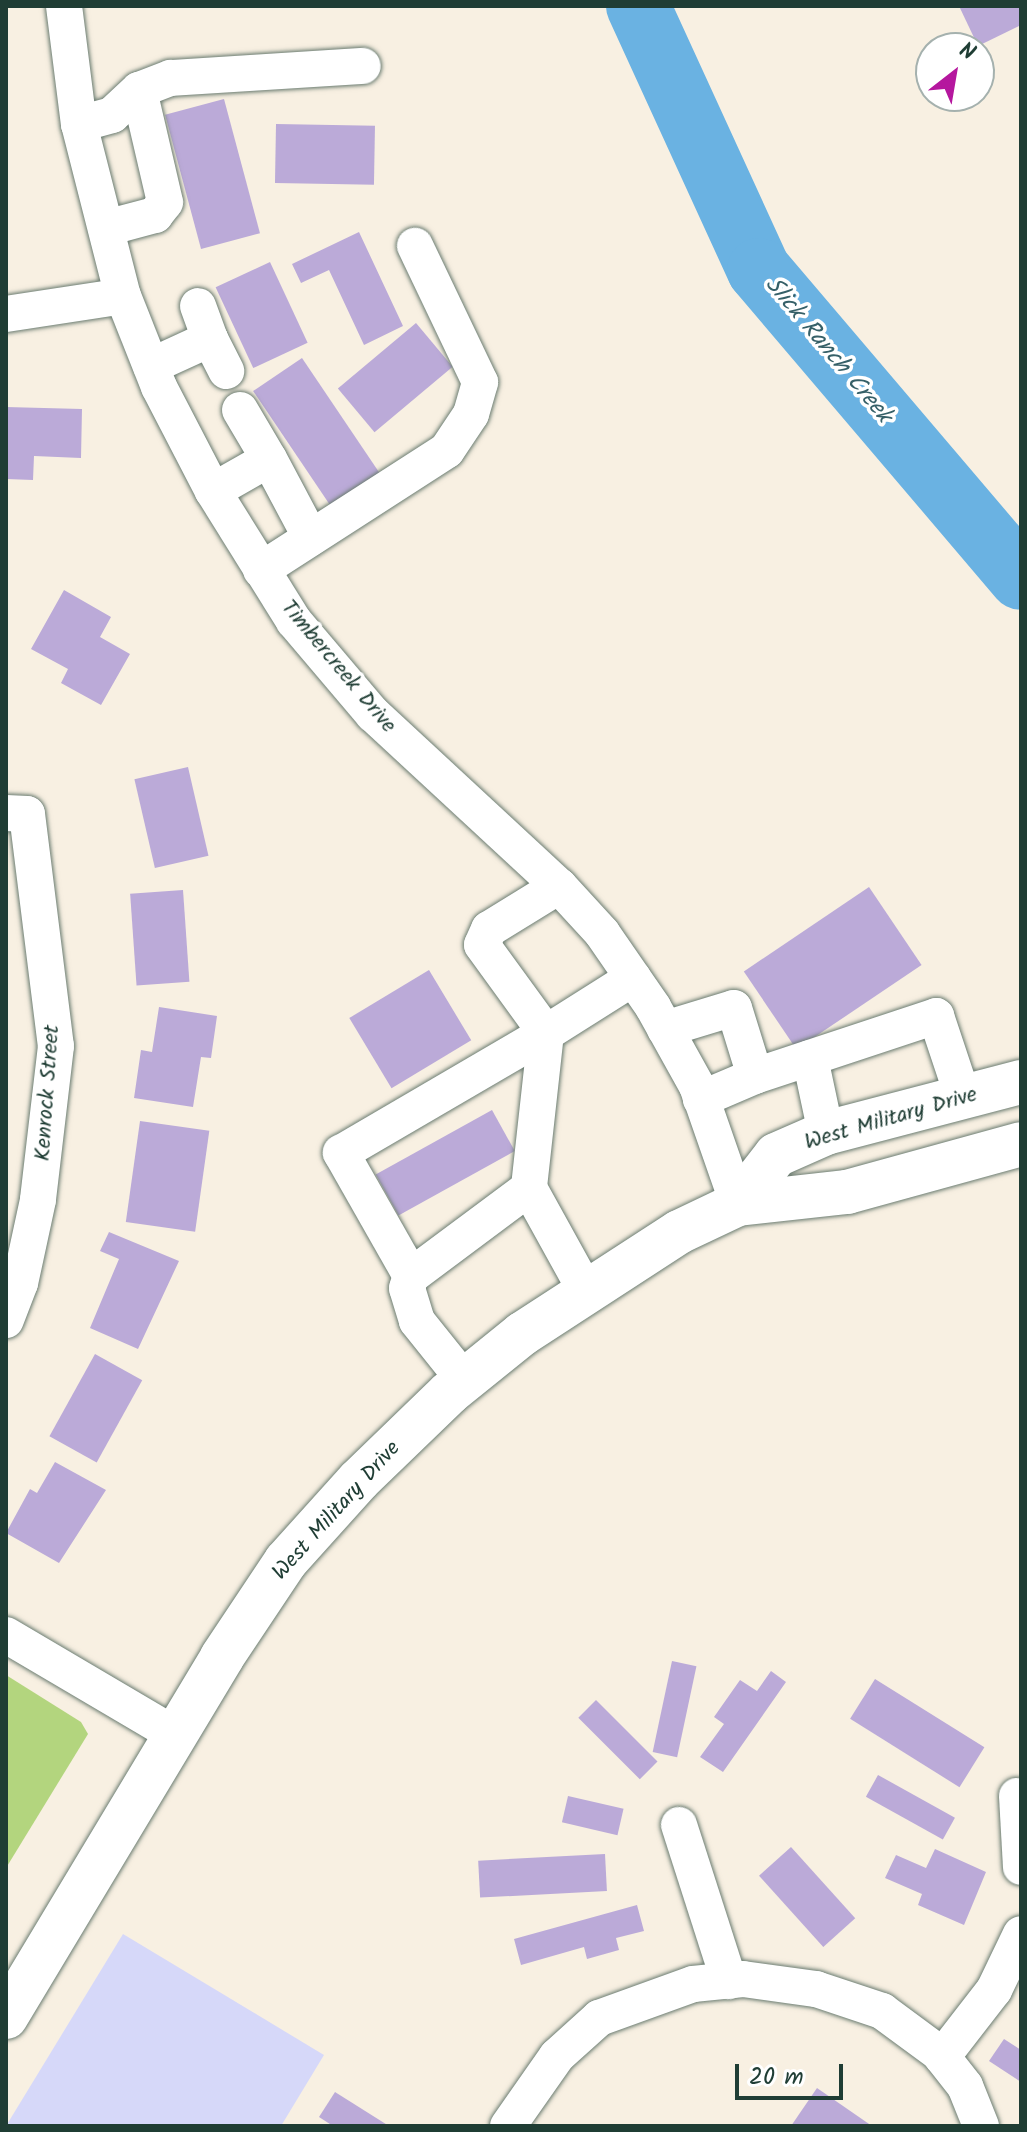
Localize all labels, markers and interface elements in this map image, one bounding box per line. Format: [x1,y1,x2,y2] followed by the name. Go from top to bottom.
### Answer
[915,32,995,112] north arrow
[952,34,982,71] text: N
[758,271,898,429] water label: Slick Ranch Creek
[275,595,401,739] street label: Timbercreek Drive
[30,1024,66,1162] street label: Kenrock Street
[802,1082,980,1156] street label: West Military Drive
[268,1436,406,1586] street label: West Military Drive
[739,2048,847,2098] scale bar
[749,2058,804,2097] text: 20 m

